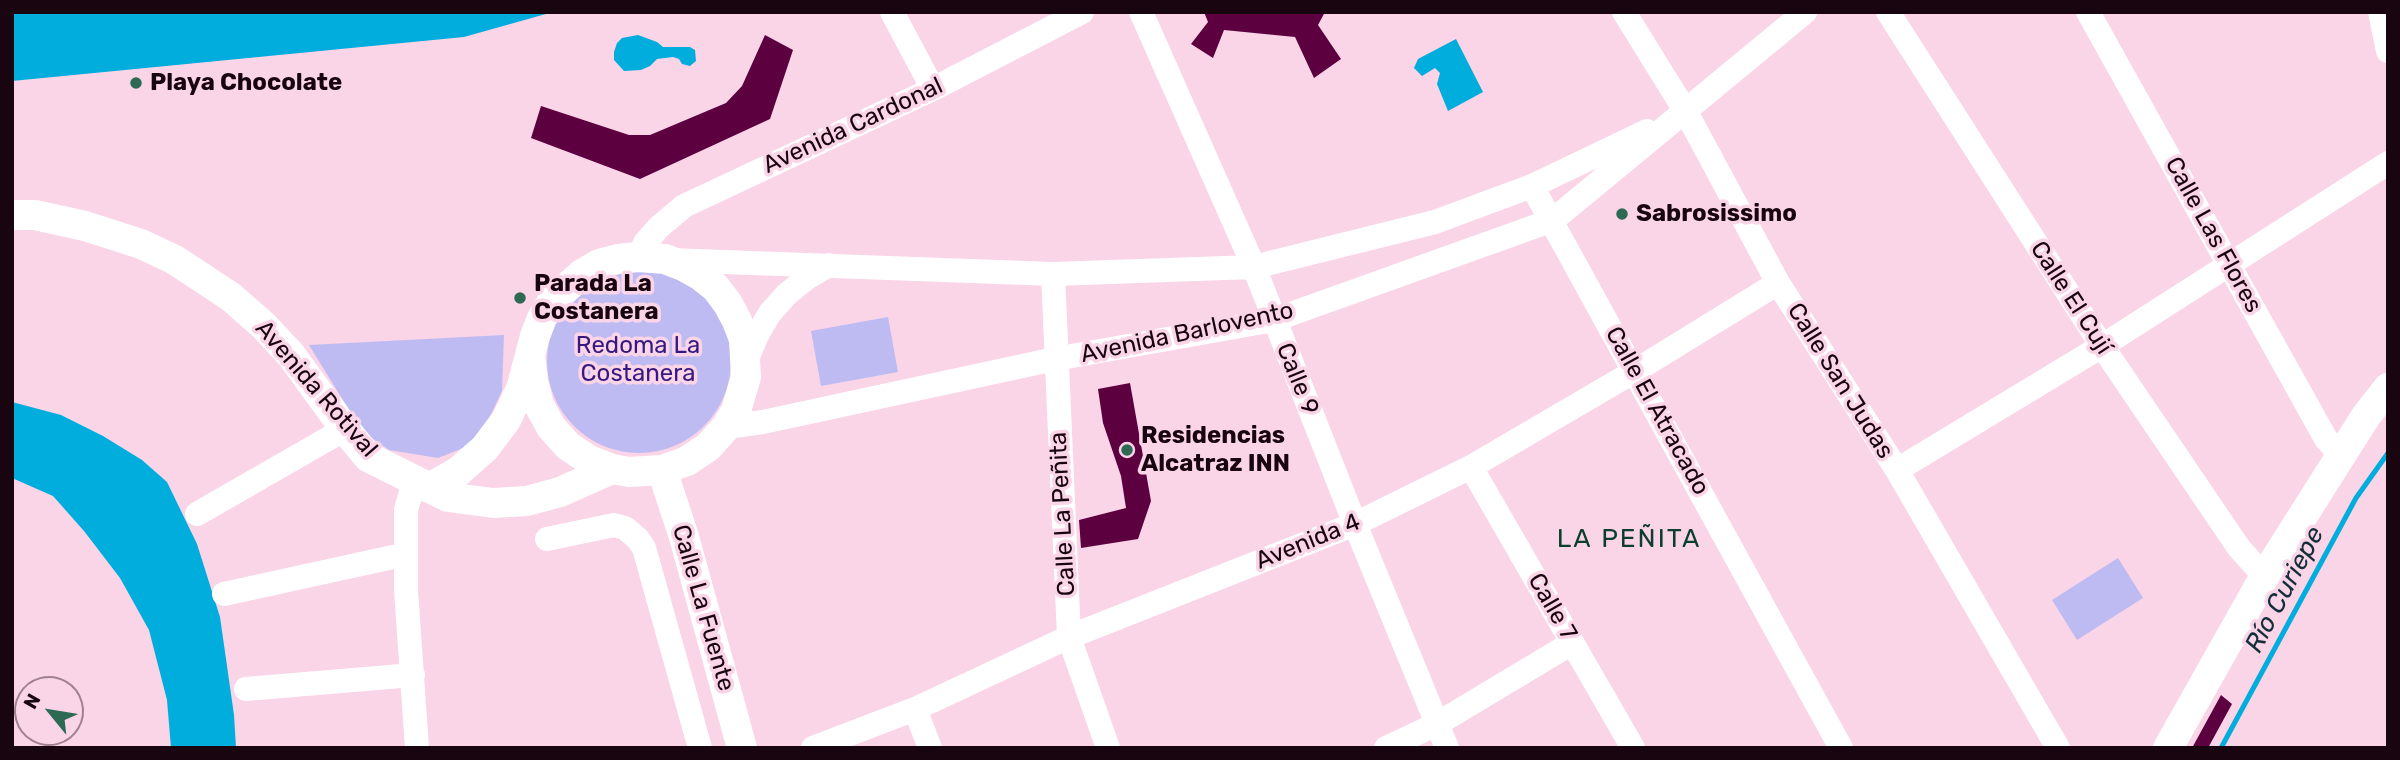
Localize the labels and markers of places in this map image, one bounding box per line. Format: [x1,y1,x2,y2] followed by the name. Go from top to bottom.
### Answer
[150,69,342,97] place label: Playa Chocolate
[128,75,144,91] marker: Playa Chocolate
[1636,200,1797,228] place label: Sabrosissimo
[1614,206,1630,222] marker: Sabrosissimo
[534,270,659,326] place label: Parada La Costanera
[512,290,528,306] marker: Parada La Costanera
[1141,422,1290,478] place label: Residencias Alcatraz INN
[1119,442,1135,458] marker: Residencias Alcatraz INN

